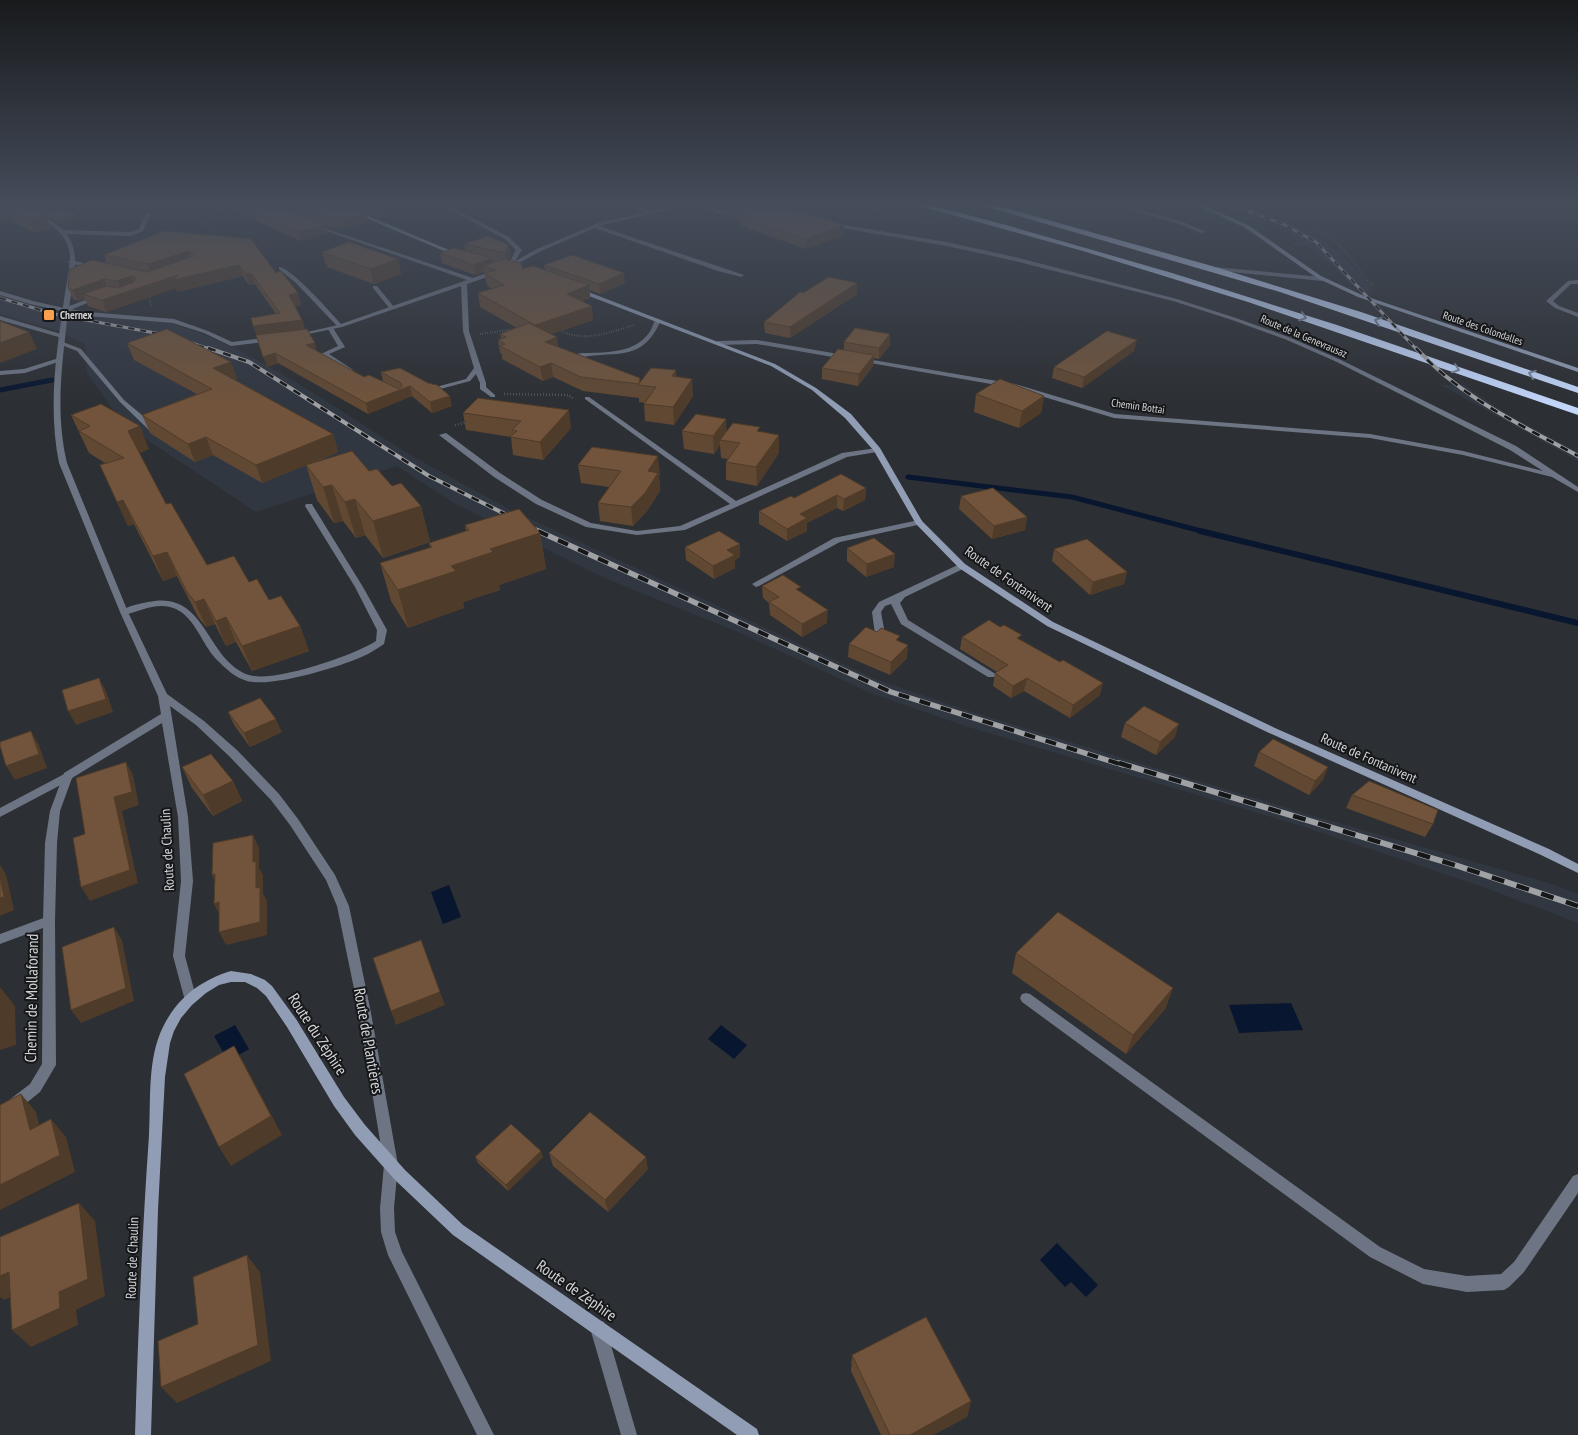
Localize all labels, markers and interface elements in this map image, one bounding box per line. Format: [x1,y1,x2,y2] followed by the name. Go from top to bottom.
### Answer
[42,308,56,322] marker: Chernex
[60,308,92,322] place label: Chernex
[1441,308,1525,348] street label: Route des Colondalles
[1259,311,1349,361] street label: Route de la Genevrausaz
[1298,311,1306,321] one-way arrow
[1375,317,1383,327] one-way arrow
[1452,363,1460,373] one-way arrow
[1528,369,1537,379] one-way arrow
[1110,395,1166,417] street label: Chemin Bottai
[961,542,1057,616] street label: Route de Fontanivent
[1318,729,1420,787] street label: Route de Fontanivent
[156,808,178,892] street label: Route de Chaulin
[20,933,42,1063] street label: Chemin de Mollaforand
[350,986,388,1096] street label: Route de Plantières
[284,989,352,1079] street label: Route du Zéphire
[122,1217,142,1299] street label: Route de Chaulin
[533,1255,621,1325] street label: Route de Zéphire

